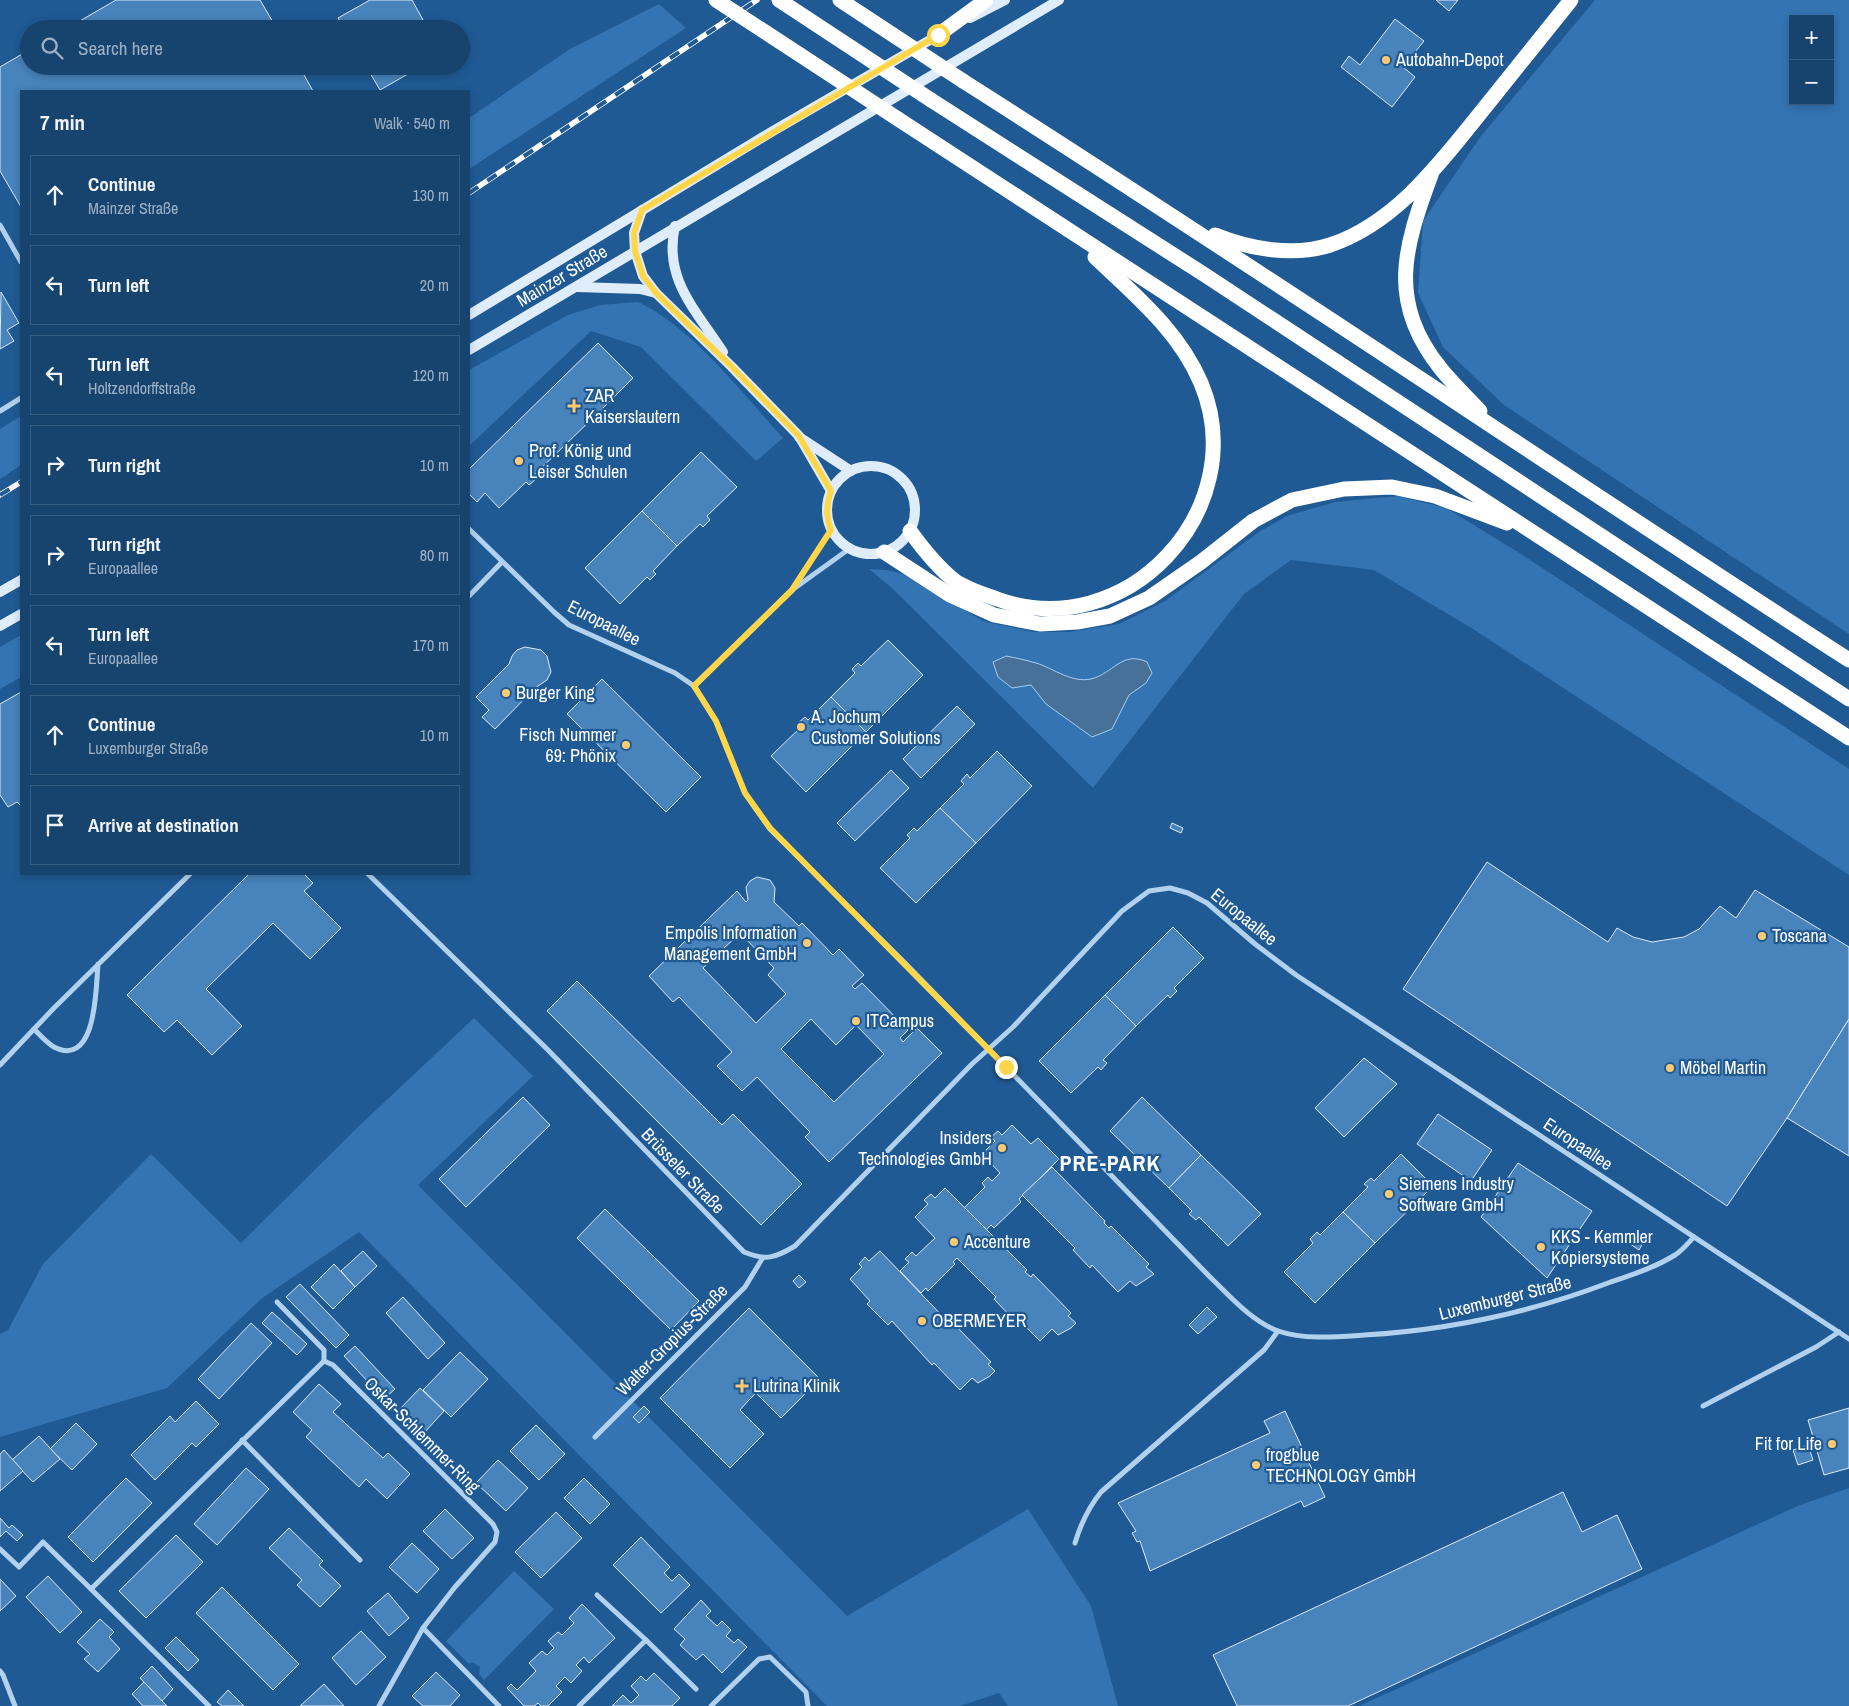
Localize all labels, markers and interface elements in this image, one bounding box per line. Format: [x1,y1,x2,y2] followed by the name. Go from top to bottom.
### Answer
[1789,15,1834,105] map controls
[1789,15,1834,60] button: +
[20,20,470,75] search box
[927,24,950,47] route start
[38,34,66,62] icon: search
[78,35,163,61] text: Search here
[1395,47,1504,72] place label: Autobahn-Depot
[1380,54,1392,66] marker: Autobahn-Depot
[1789,60,1834,105] button: −
[40,108,85,137] text: 7 min
[374,112,450,134] text: Walk · 540 m
[88,171,156,197] text: Continue
[41,181,69,209] icon: ahead
[413,184,449,206] text: 130 m
[88,197,178,219] text: Mainzer Straße
[512,239,612,312] street label: Mainzer Straße
[41,271,69,299] icon: left
[88,272,149,298] text: Turn left
[420,274,449,296] text: 20 m
[88,351,149,377] text: Turn left
[41,361,69,389] icon: left
[413,364,449,386] text: 120 m
[88,377,196,399] text: Holtzendorffstraße
[585,383,680,429] place label: ZAR Kaiserslautern
[567,399,581,413] marker: ZAR Kaiserslautern
[529,438,632,484] place label: Prof. König und Leiser Schulen
[41,451,69,479] icon: right
[88,452,160,478] text: Turn right
[420,454,449,476] text: 10 m
[513,455,525,467] marker: Prof. König und Leiser Schulen
[88,531,160,557] text: Turn right
[41,541,69,569] icon: right
[420,544,449,566] text: 80 m
[88,557,158,579] text: Europaallee
[563,594,645,652] street label: Europaallee
[88,621,149,647] text: Turn left
[41,631,69,659] icon: left
[413,634,449,656] text: 170 m
[88,647,158,669] text: Europaallee
[516,680,596,705] place label: Burger King
[500,687,512,699] marker: Burger King
[810,704,941,750] place label: A. Jochum Customer Solutions
[88,711,156,737] text: Continue
[41,721,69,749] icon: ahead
[795,721,807,733] marker: A. Jochum Customer Solutions
[519,722,617,768] place label: Fisch Nummer 69: Phönix
[420,724,449,746] text: 10 m
[88,737,208,759] text: Luxemburger Straße
[620,739,632,751] marker: Fisch Nummer 69: Phönix
[41,811,69,839] icon: arrive
[88,812,239,838] text: Arrive at destination
[1206,882,1283,951] street label: Europaallee
[664,920,797,966] place label: Empolis Information Management GmbH
[1772,923,1827,948] place label: Toscana
[1756,930,1768,942] marker: Toscana
[801,937,813,949] marker: Empolis Information Management GmbH
[866,1008,934,1033] place label: ITCampus
[850,1015,862,1027] marker: ITCampus
[1680,1055,1766,1080] place label: Möbel Martin
[995,1056,1018,1079] route end
[1664,1062,1676,1074] marker: Möbel Martin
[1539,1111,1618,1176] street label: Europaallee
[636,1122,731,1219] street label: Brüsseler Straße
[858,1125,992,1171] place label: Insiders Technologies GmbH
[996,1142,1008,1154] marker: Insiders Technologies GmbH
[1060,1148,1160,1178] district label: PRE-PARK
[1399,1171,1514,1217] place label: Siemens Industry Software GmbH
[1383,1188,1395,1200] marker: Siemens Industry Software GmbH
[1551,1224,1653,1270] place label: KKS - Kemmler Kopiersysteme
[963,1229,1030,1254] place label: Accenture
[948,1236,960,1248] marker: Accenture
[1535,1241,1547,1253] marker: KKS - Kemmler Kopiersysteme
[1436,1269,1574,1326] street label: Luxemburger Straße
[610,1278,733,1401] street label: Walter-Gropius-Straße
[932,1308,1027,1333] place label: OBERMEYER
[916,1315,928,1327] marker: OBERMEYER
[359,1371,487,1499] street label: Oskar-Schlemmer-Ring
[753,1373,841,1398] place label: Lutrina Klinik
[735,1379,749,1393] marker: Lutrina Klinik
[1755,1431,1822,1456] place label: Fit for Life
[1826,1438,1838,1450] marker: Fit for Life
[1266,1442,1416,1488] place label: frogblue TECHNOLOGY GmbH
[1250,1459,1262,1471] marker: frogblue TECHNOLOGY GmbH

